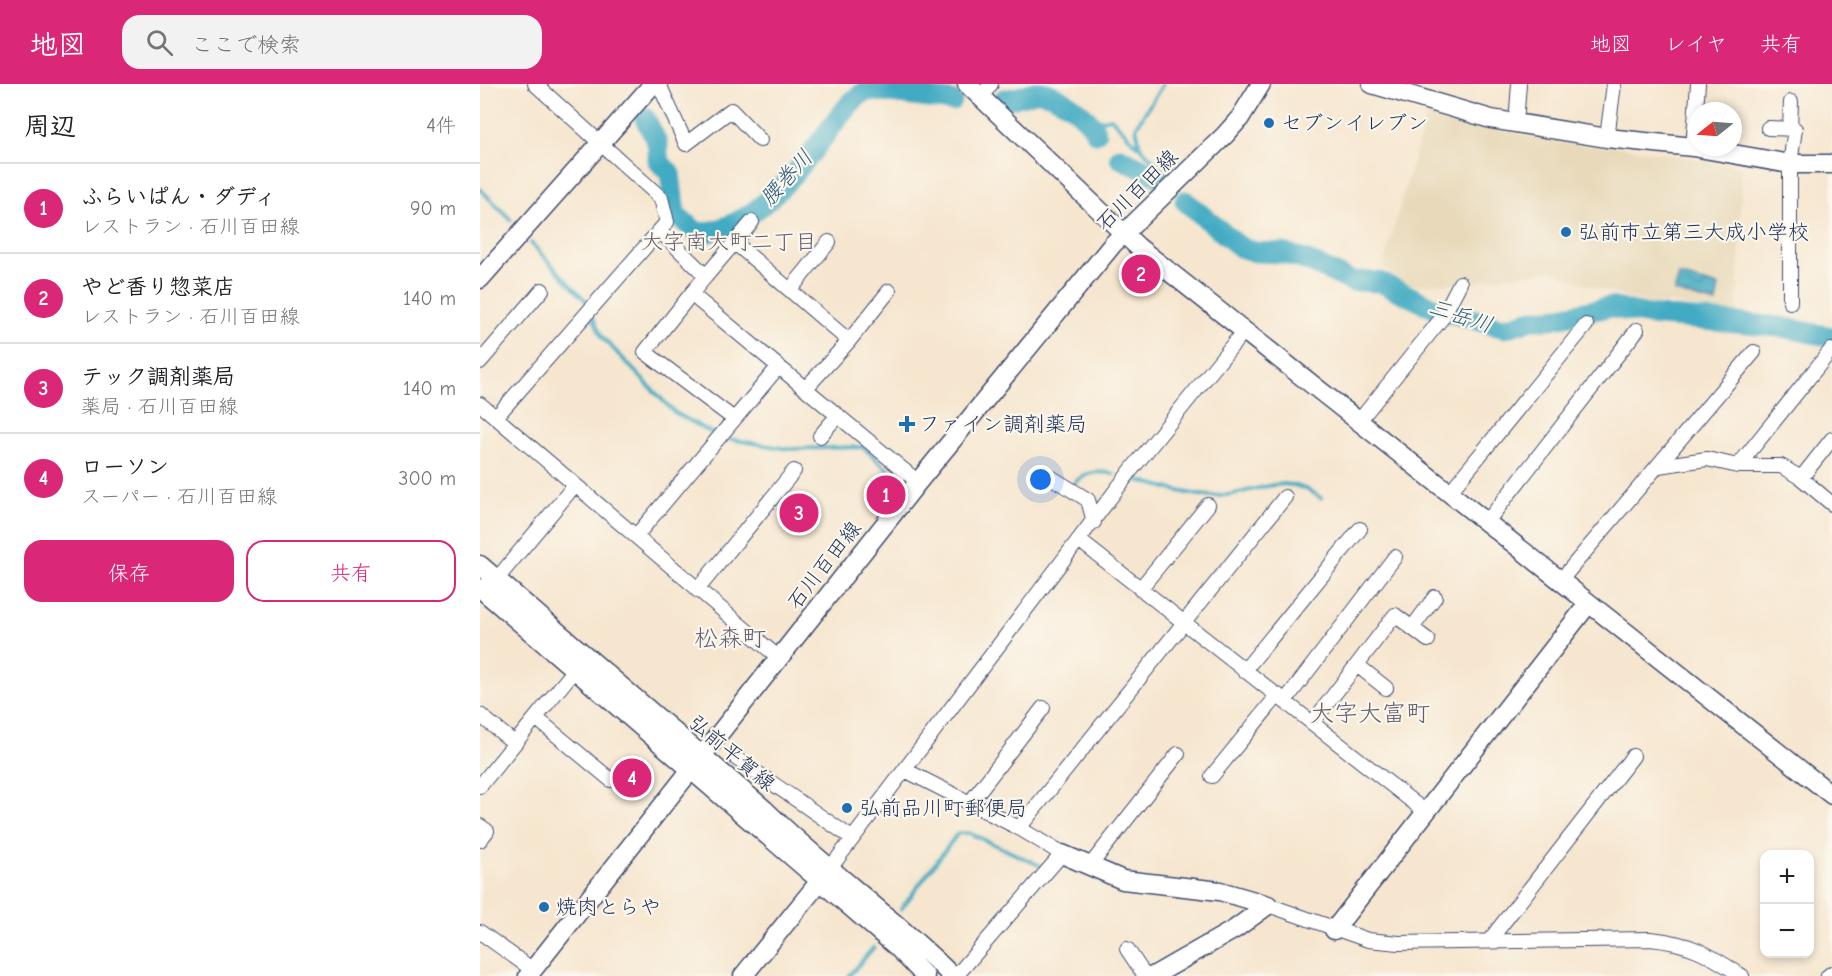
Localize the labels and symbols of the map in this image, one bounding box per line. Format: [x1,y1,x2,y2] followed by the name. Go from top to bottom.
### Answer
[1688,102,1742,156] north arrow
[1281,111,1428,135] place label: セブンイレブン
[1262,116,1276,130] marker: セブンイレブン
[755,144,818,211] water label: 腰巻川
[1091,144,1183,236] street label: 石川百田線
[1578,220,1809,244] place label: 弘前市立第三大成小学校
[1559,225,1573,239] marker: 弘前市立第三大成小学校
[641,229,817,255] district label: 大字南大町二丁目
[1122,252,1160,297] pin: 2
[1425,293,1496,339] water label: 三岳川
[919,412,1087,436] place label: ファイン調剤薬局
[900,417,914,431] marker: ファイン調剤薬局
[1026,465,1055,494] your location
[866,472,906,518] pin: 1
[780,490,818,536] pin: 3
[782,516,866,614] street label: 石川百田線
[694,624,766,652] district label: 松森町
[1310,699,1430,727] district label: 大字大富町
[684,710,780,796] street label: 弘前平賀線
[612,756,652,800] pin: 4
[859,796,1027,820] place label: 弘前品川町郵便局
[840,801,854,815] marker: 弘前品川町郵便局
[556,895,661,919] place label: 焼肉とらや
[537,900,551,914] marker: 焼肉とらや

